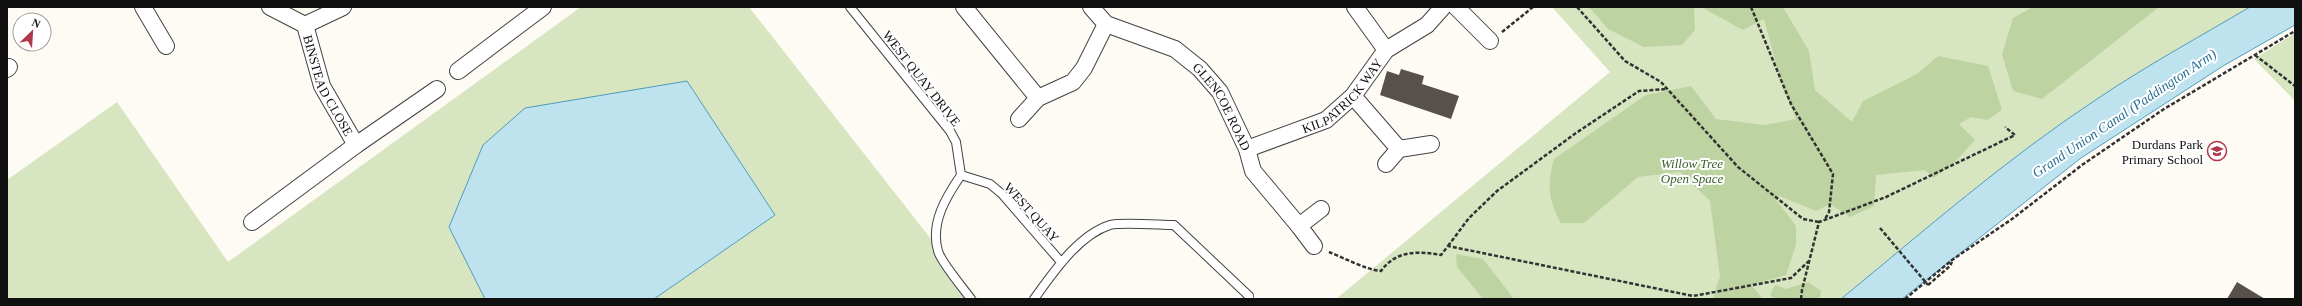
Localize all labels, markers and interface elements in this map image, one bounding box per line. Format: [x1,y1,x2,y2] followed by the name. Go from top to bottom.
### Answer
[12,12,52,52] north arrow
[30,16,42,30] text: N
[880,27,964,129] street label: WEST QUAY DRIVE
[300,33,356,139] street label: BINSTEAD CLOSE
[2030,46,2220,182] water label: Grand Union Canal (Paddington Arm)
[1300,55,1386,136] street label: KILPATRICK WAY
[1190,59,1254,153] street label: GLENCOE ROAD
[2122,137,2203,167] place label: Durdans Park Primary School
[2206,140,2228,162] school or university icon: Durdans Park Primary School
[1661,156,1723,186] park label: Willow Tree Open Space
[1001,180,1063,246] street label: WEST QUAY

